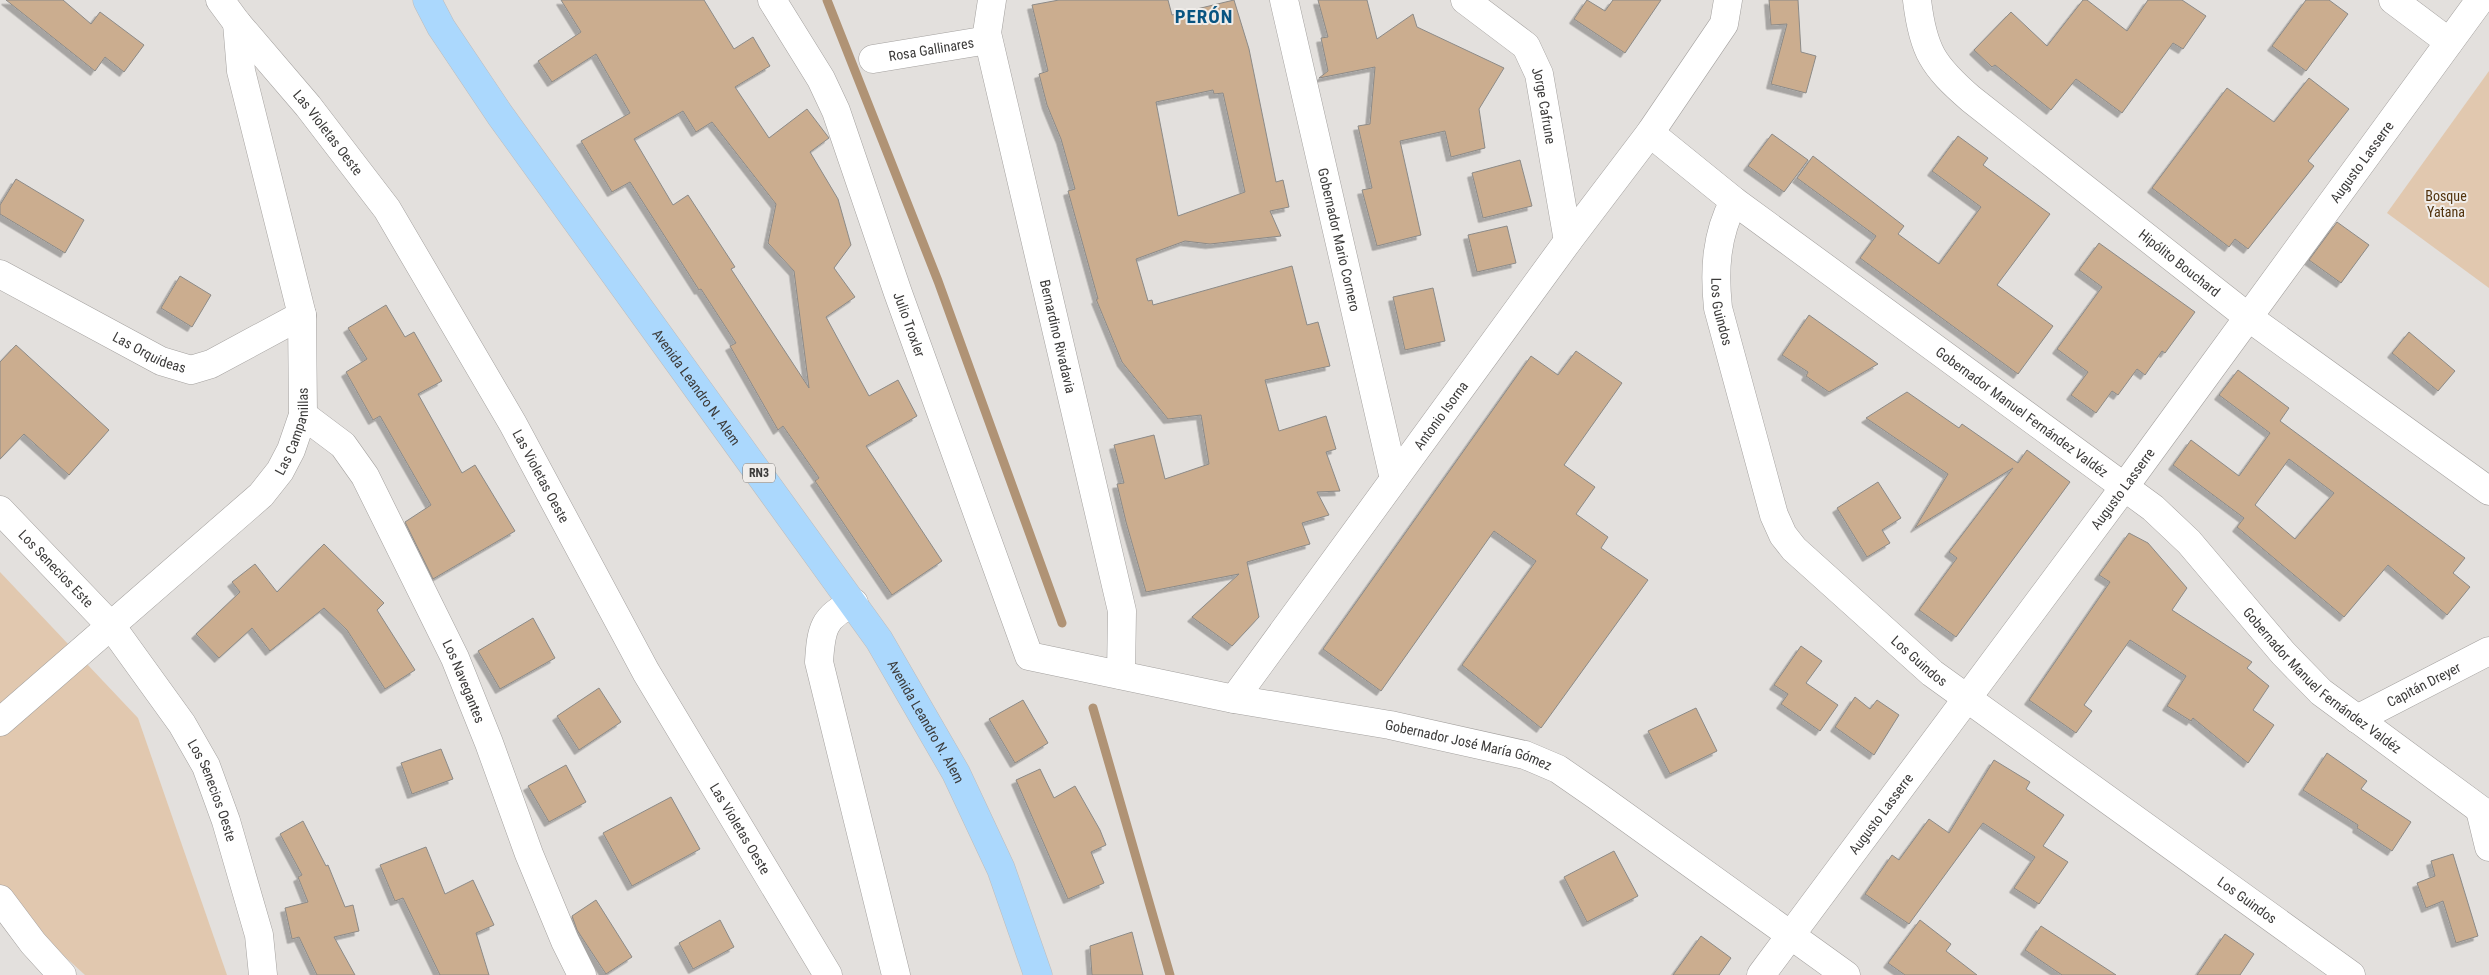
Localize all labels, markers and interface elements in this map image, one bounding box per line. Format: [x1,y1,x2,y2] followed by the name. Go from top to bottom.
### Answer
[1175,5,1233,28] district label: PERÓN
[887,34,975,64] street label: Rosa Gallinares
[1529,64,1559,146] street label: Jorge Cafrune
[290,87,366,179] street label: Las Violetas Oeste
[2327,118,2397,206] street label: Augusto Lasserre
[1315,166,1363,313] street label: Gobernador Mario Cornero
[2425,188,2467,220] park label: Bosque Yatana
[2136,226,2223,300] street label: Hipólito Bouchard
[1037,278,1079,395] street label: Bernardino Rivadavia
[1708,278,1736,347] street label: Los Guindos
[890,290,928,359] street label: Julio Troxler
[649,326,744,448] street label: Avenida Leandro N. Alem
[110,328,188,376] street label: Las Orquideas
[1933,344,2111,480] street label: Gobernador Manuel Fernández Valdéz
[1411,378,1471,453] street label: Antonio Isorna
[271,387,311,478] street label: Las Campanillas
[509,427,573,526] street label: Las Violetas Oeste
[2088,445,2158,533] street label: Augusto Lasserre
[743,463,775,482] road number: RN3
[15,527,97,611] street label: Los Senecios Este
[2240,604,2405,757] street label: Gobernador Manuel Fernández Valdéz
[1888,632,1950,689] street label: Los Guindos
[439,637,488,725] street label: Los Navegantes
[884,657,968,785] street label: Avenida Leandro N. Alem
[2384,659,2463,710] street label: Capitán Dreyer
[1384,716,1554,773] street label: Gobernador José María Gómez
[184,736,240,844] street label: Los Senecios Oeste
[1846,770,1917,857] street label: Augusto Lasserre
[707,780,774,878] street label: Las Violetas Oeste
[2215,874,2280,927] street label: Los Guindos

